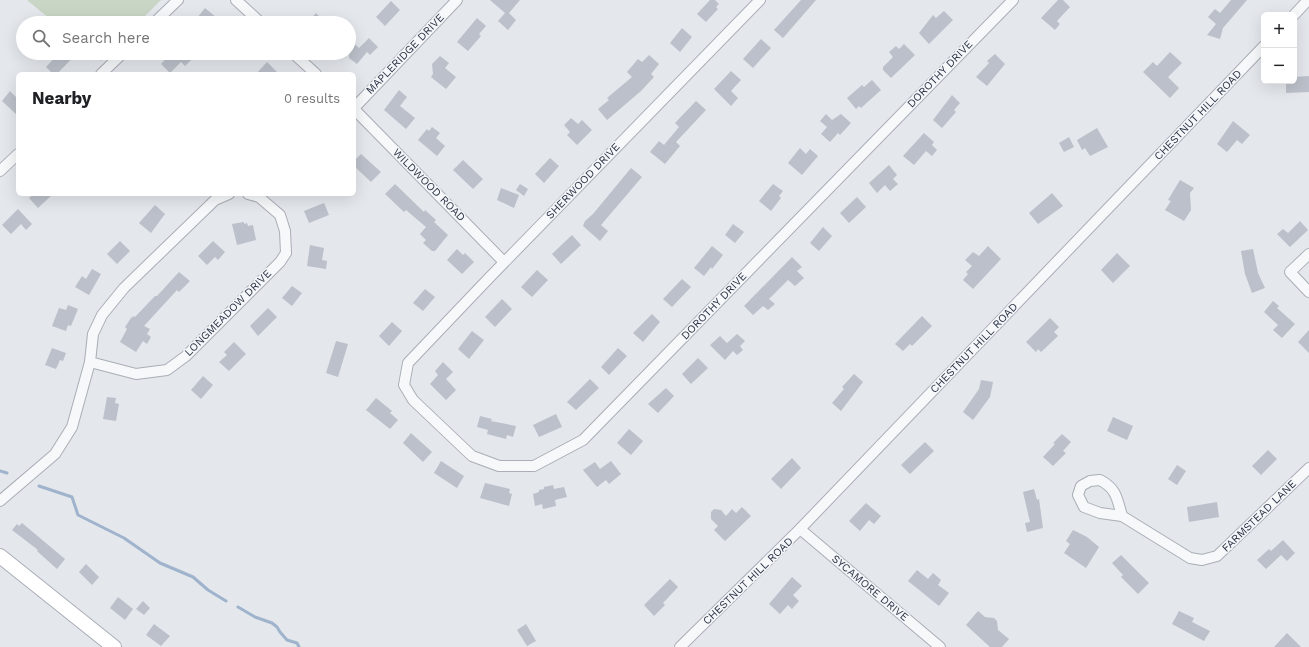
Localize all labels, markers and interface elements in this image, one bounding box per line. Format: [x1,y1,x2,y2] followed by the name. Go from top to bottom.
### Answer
[363,11,447,97] street label: MAPLERIDGE DRIVE
[1261,12,1297,84] map controls
[1261,12,1297,48] button: +
[16,16,356,60] search box
[30,27,52,49] icon: search
[62,29,150,47] text: Search here
[905,38,975,110] street label: DOROTHY DRIVE
[1261,48,1297,84] button: −
[1152,67,1245,163] street label: CHESTNUT HILL ROAD
[32,88,91,108] text: Nearby
[284,91,340,106] text: 0 results
[543,140,623,222] street label: SHERWOOD DRIVE
[390,146,468,224] street label: WILDWOOD ROAD
[182,267,274,359] street label: LONGMEADOW DRIVE
[679,270,749,342] street label: DOROTHY DRIVE
[928,300,1021,396] street label: CHESTNUT HILL ROAD
[1219,477,1299,555] street label: FARMSTEAD LANE
[700,534,796,627] street label: CHESTNUT HILL ROAD
[829,552,911,624] street label: SYCAMORE DRIVE

